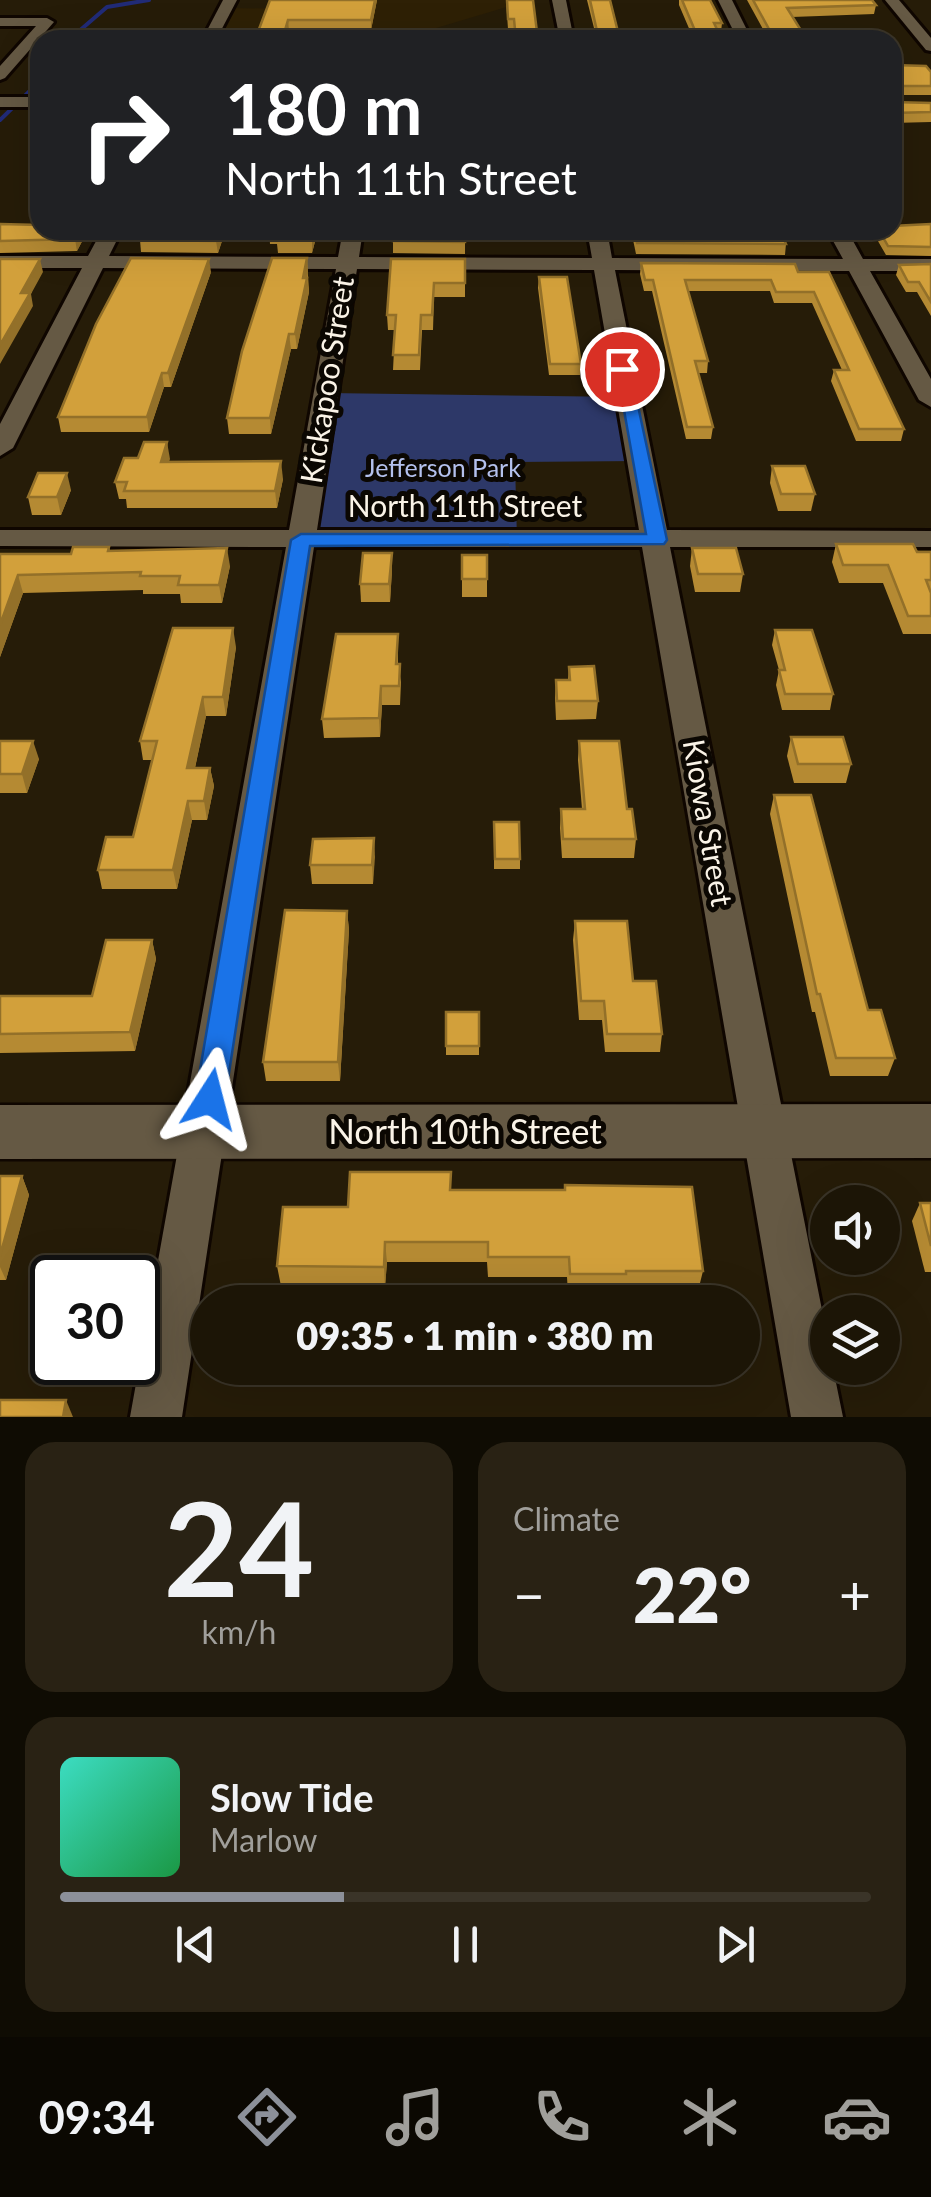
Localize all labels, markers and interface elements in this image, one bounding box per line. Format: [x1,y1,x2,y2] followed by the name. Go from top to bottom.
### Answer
[225,66,422,150] text: 180 m
[60,70,190,200] icon: right
[225,151,577,205] text: North 11th Street
[292,273,360,486] street label: Kickapoo Street
[580,327,665,412] pin
[595,342,650,397] icon: arrive
[365,452,521,482] park label: Jefferson Park
[348,487,582,523] street label: North 11th Street
[677,736,741,909] street label: Kiowa Street
[158,1047,262,1151] position arrow
[328,1109,602,1151] street label: North 10th Street
[810,1185,900,1385] map controls
[810,1185,900,1275] button: sound
[30,1255,160,1385] speed limit sign: 30
[810,1295,900,1385] button: layers
[296,1312,654,1358] text: 09:35 · 1 min · 380 m
[164,1469,314,1625] text: 24
[513,1499,620,1538] text: Climate
[633,1549,751,1639] text: 22°
[513,1561,545,1627] text: −
[839,1561,871,1627] text: +
[202,1612,276,1651] text: km/h
[210,1774,373,1820] text: Slow Tide
[210,1820,317,1859] text: Marlow
[168,1917,223,1972] icon: previous
[438,1917,493,1972] icon: pause
[708,1917,763,1972] icon: next
[232,2082,302,2152] icon: directions
[380,2082,450,2152] icon: music
[527,2082,597,2152] icon: phone
[675,2082,745,2152] icon: climate
[822,2082,892,2152] icon: car
[39,2090,155,2144] text: 09:34

